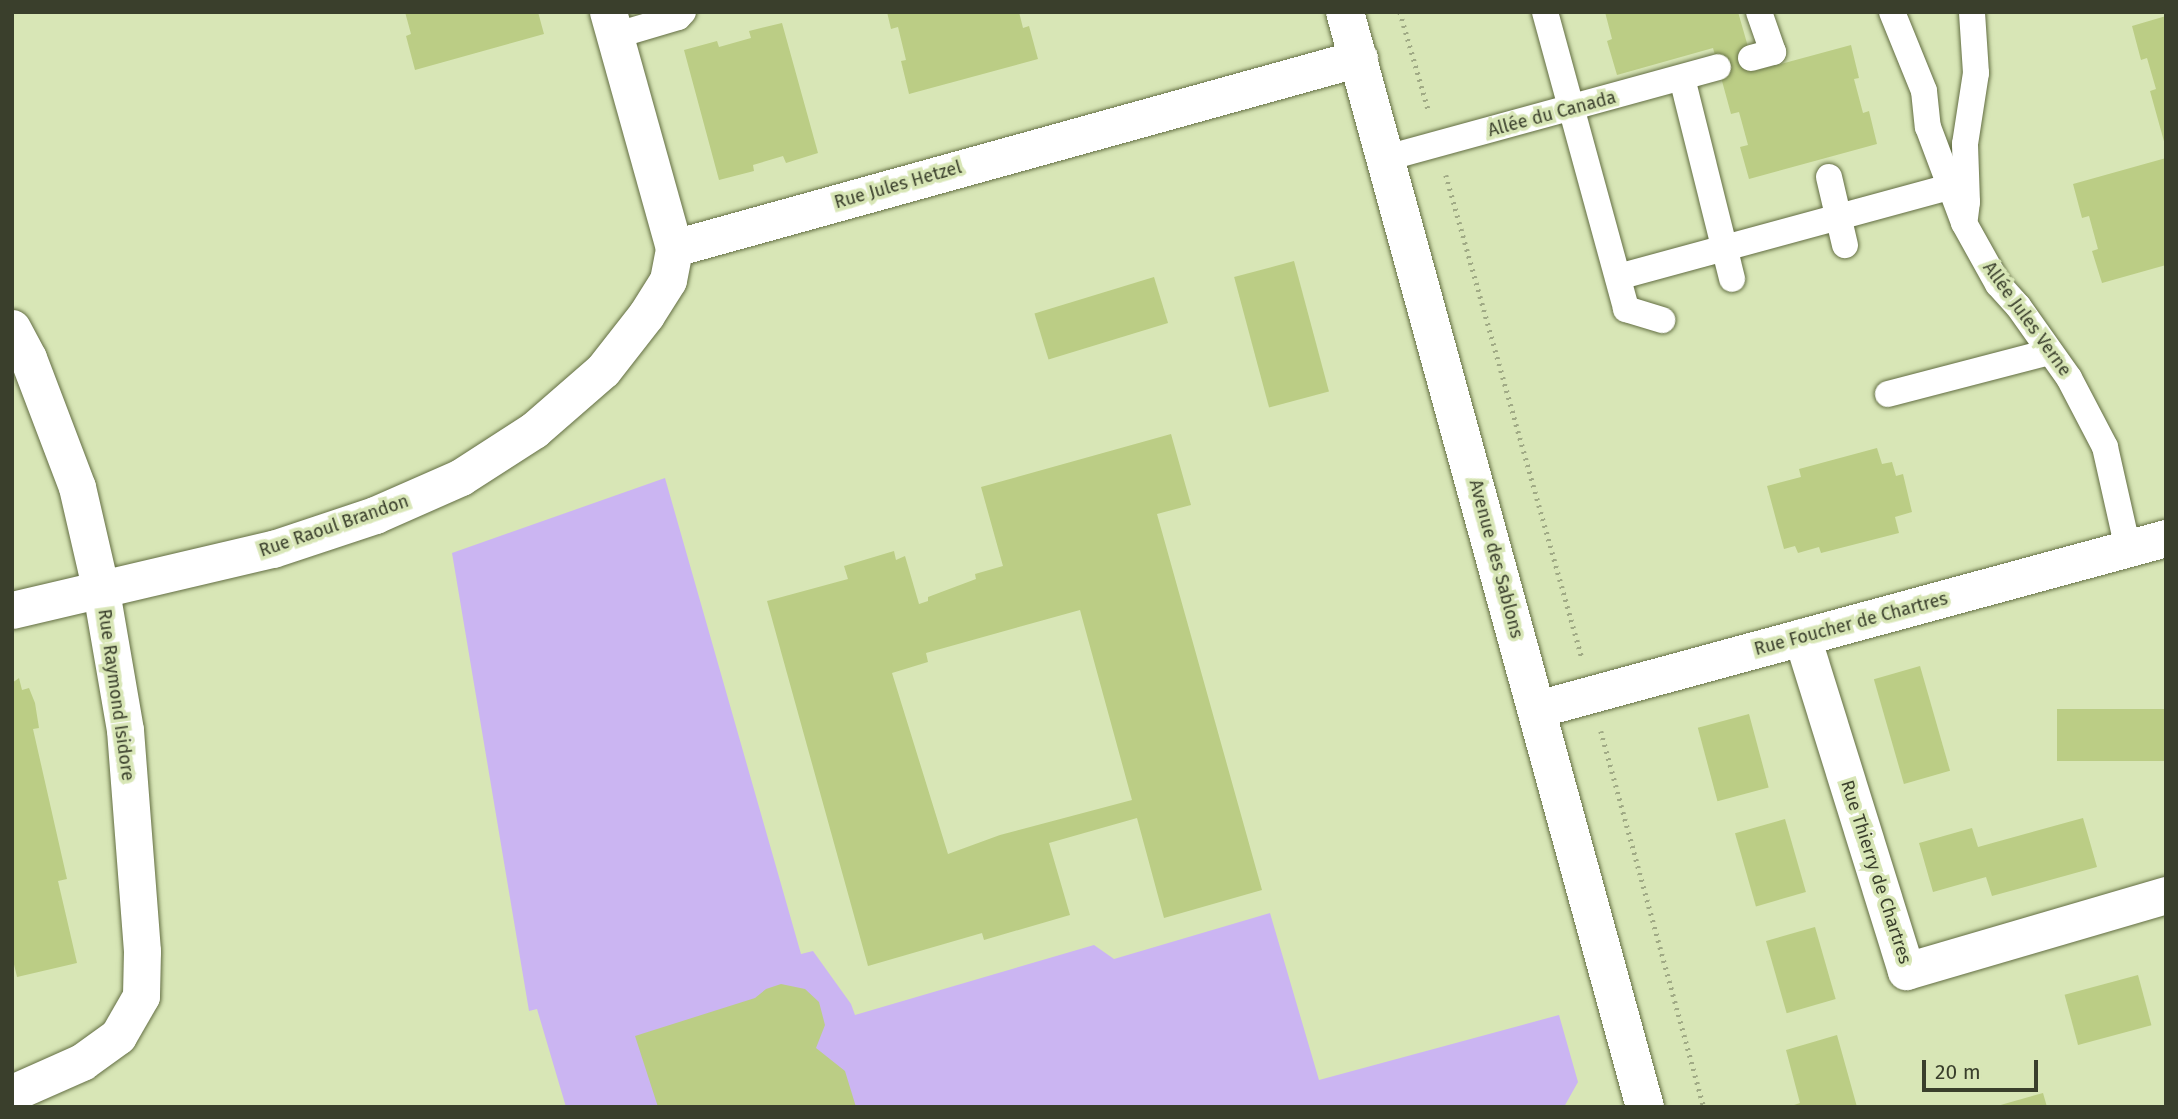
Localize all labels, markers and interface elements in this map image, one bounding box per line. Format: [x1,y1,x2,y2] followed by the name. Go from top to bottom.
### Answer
[1486,87,1618,141] street label: Allée du Canada
[832,157,964,213] street label: Rue Jules Hetzel
[1978,258,2076,380] street label: Allée Jules Verne
[1464,477,1528,641] street label: Avenue des Sablons
[256,490,412,562] street label: Rue Raoul Brandon
[1752,588,1950,660] street label: Rue Foucher de Chartres
[93,608,139,782] street label: Rue Raymond Isidore
[1836,777,1916,967] street label: Rue Thierry de Chartres
[1926,1046,2042,1090] scale bar
[1935,1059,1981,1085] text: 20 m

